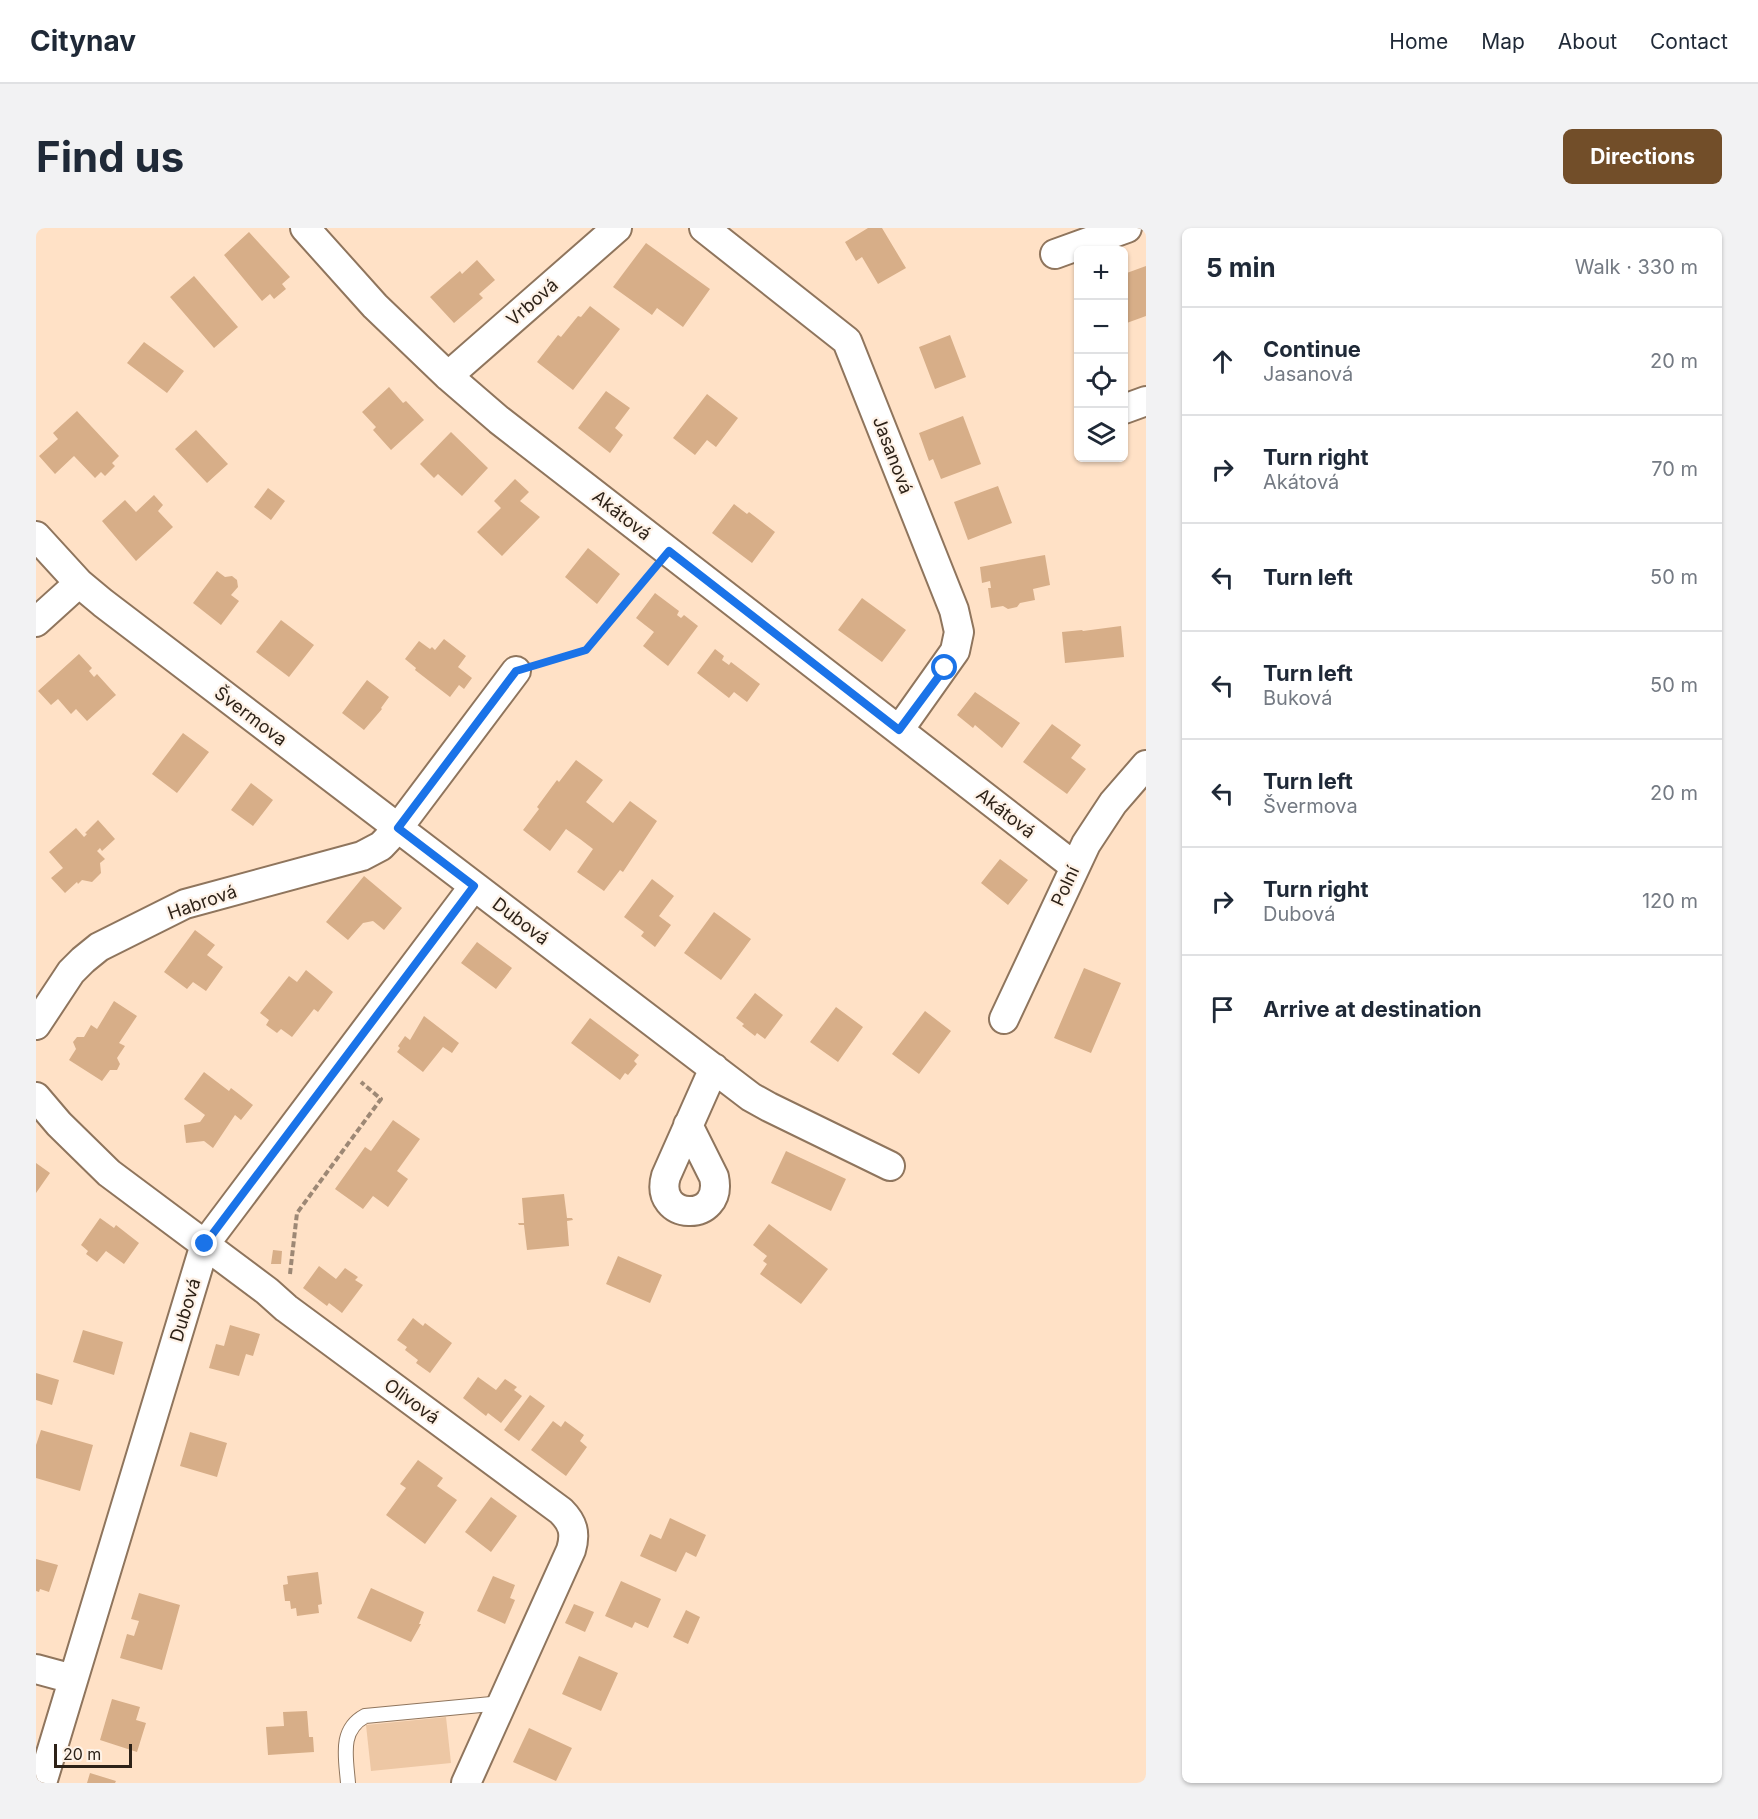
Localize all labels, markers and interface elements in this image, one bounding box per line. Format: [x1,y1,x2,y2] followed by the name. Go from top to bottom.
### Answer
[30,24,136,58] text: Citynav
[1389,29,1448,54] text: Home
[1481,29,1525,54] text: Map
[1558,29,1617,54] text: About
[1650,29,1728,54] text: Contact
[1563,129,1722,184] button: Directions
[36,131,184,182] text: Find us
[1074,246,1128,462] map controls
[1074,246,1128,300] button: +
[1206,252,1276,283] text: 5 min
[1575,255,1698,279] text: Walk · 330 m
[502,274,562,330] street label: Vrbová
[1074,300,1128,354] button: −
[1263,336,1361,362] text: Continue
[1206,345,1239,378] icon: ahead
[1650,349,1698,373] text: 20 m
[1074,354,1128,408] button: locate
[1263,362,1353,386] text: Jasanová
[1074,408,1128,462] button: layers
[869,413,917,497] street label: Jasanová
[1263,444,1369,470] text: Turn right
[1206,453,1239,486] icon: right
[1651,457,1698,481] text: 70 m
[1263,470,1339,494] text: Akátová
[588,486,656,544] street label: Akátová
[1206,561,1239,594] icon: left
[1263,564,1353,590] text: Turn left
[1650,565,1698,589] text: 50 m
[931,654,957,680] route start
[1263,660,1353,686] text: Turn left
[1206,669,1239,702] icon: left
[1650,673,1698,697] text: 50 m
[211,681,292,750] street label: Švermova
[1263,686,1332,710] text: Buková
[1263,768,1353,794] text: Turn left
[1206,777,1239,810] icon: left
[1650,781,1698,805] text: 20 m
[972,784,1040,842] street label: Akátová
[1263,794,1358,818] text: Švermova
[1047,862,1084,909] street label: Polní
[1263,876,1369,902] text: Turn right
[165,880,239,924] street label: Habrová
[1206,885,1239,918] icon: right
[1642,889,1698,913] text: 120 m
[489,893,553,949] street label: Dubová
[1263,902,1335,926] text: Dubová
[1206,993,1239,1026] icon: arrive
[1263,996,1482,1022] text: Arrive at destination
[191,1230,217,1256] route end
[165,1276,205,1344] street label: Dubová
[380,1374,444,1428] street label: Olivová
[54,1741,132,1768] scale bar
[63,1744,101,1764] text: 20 m

